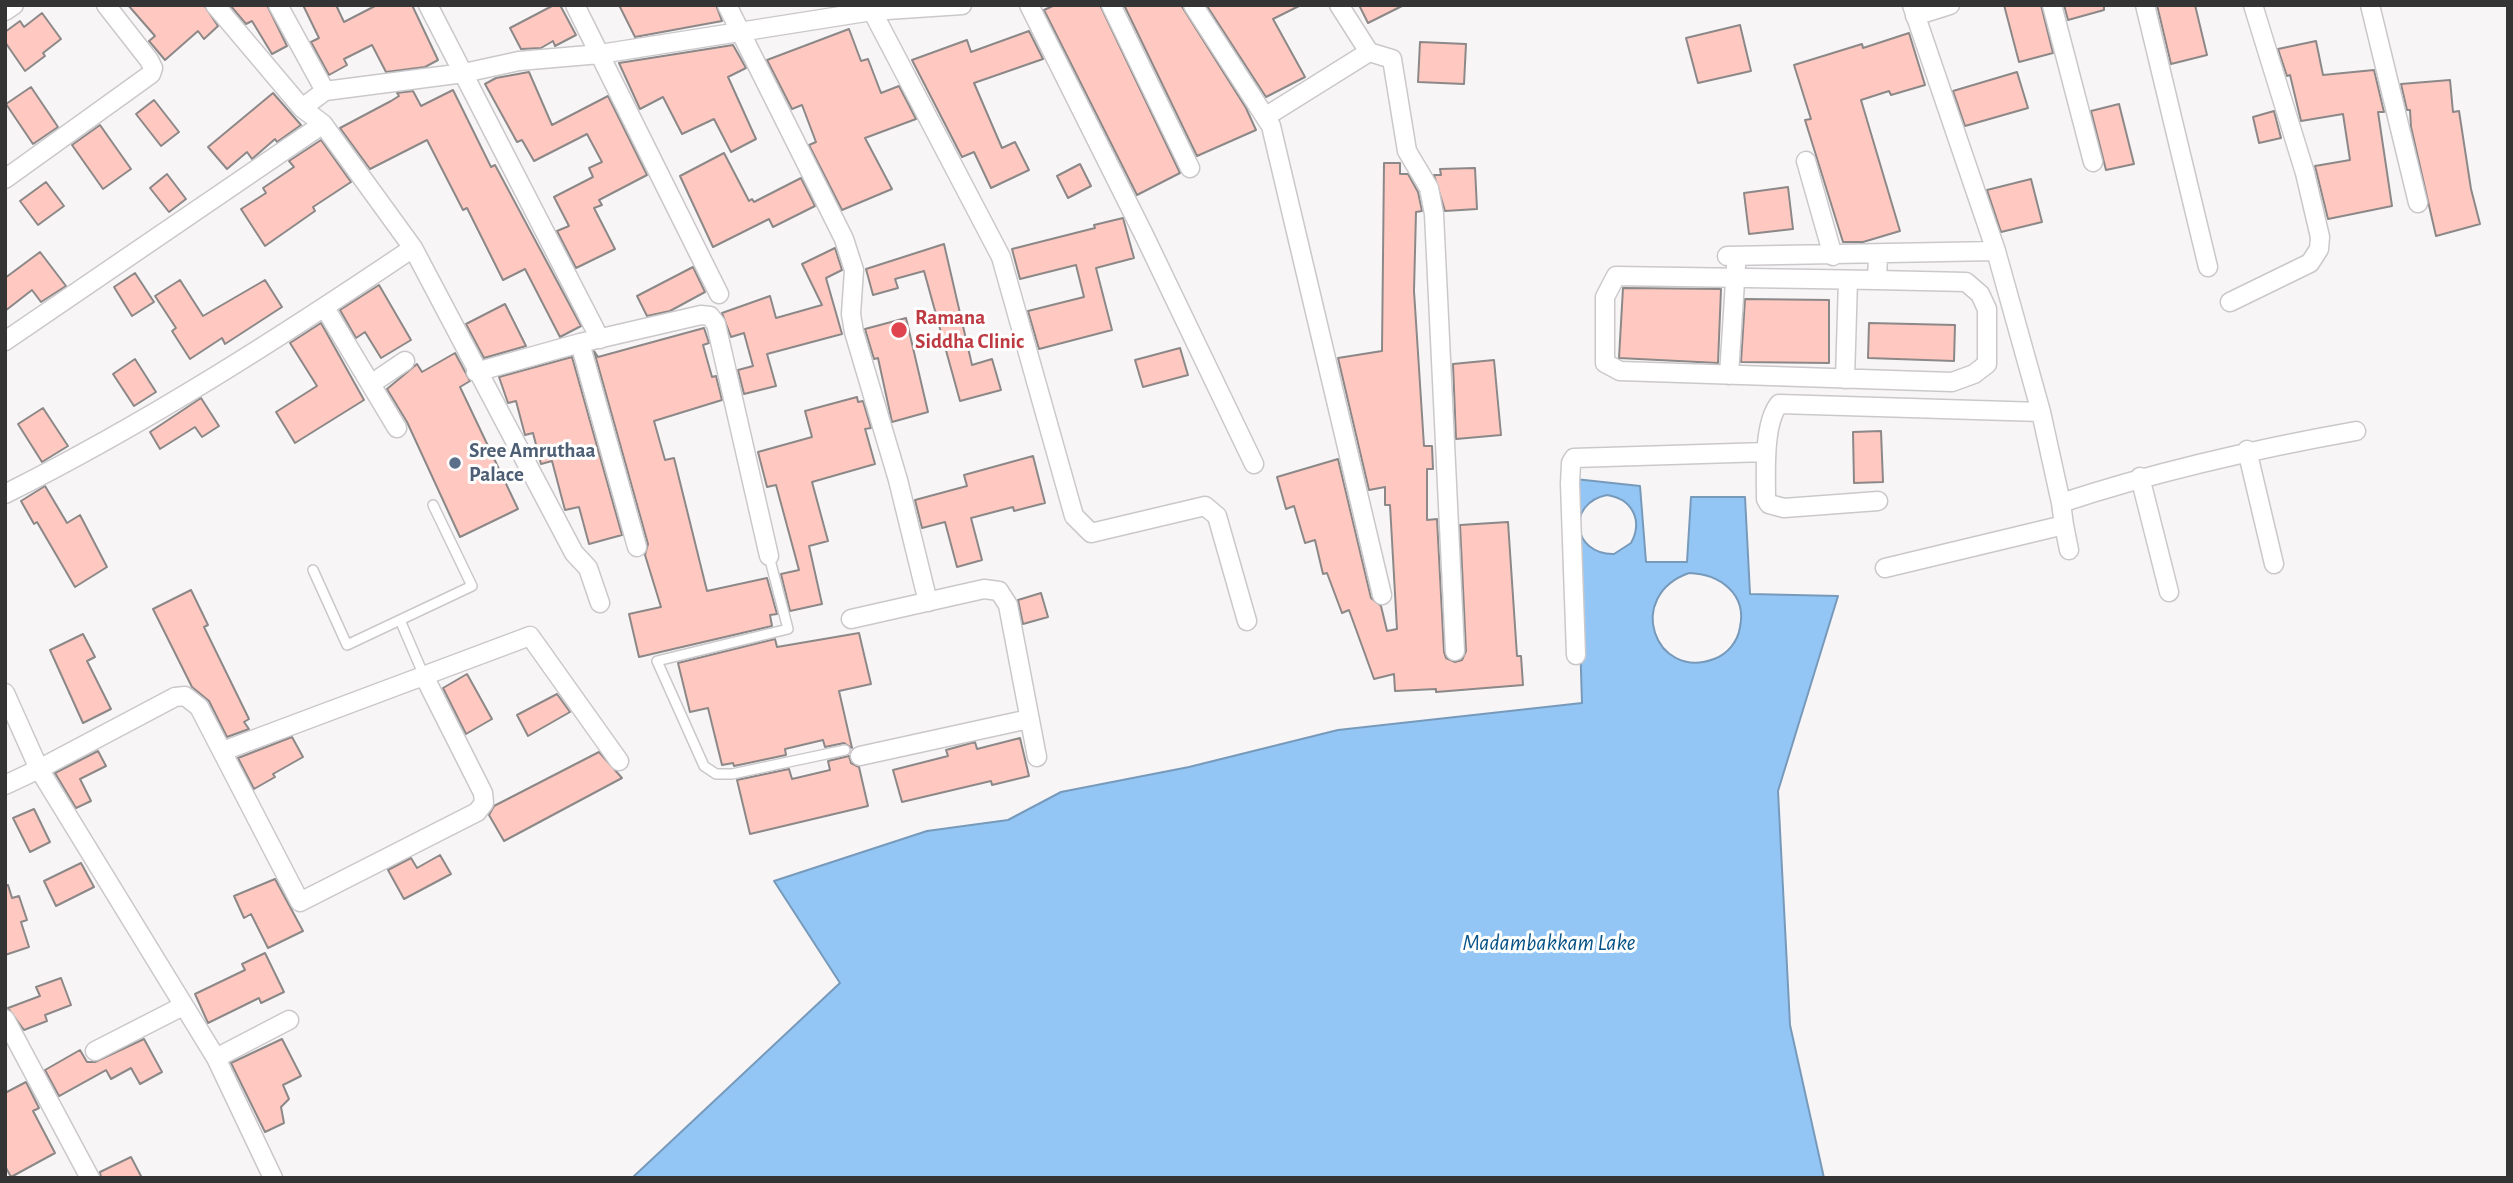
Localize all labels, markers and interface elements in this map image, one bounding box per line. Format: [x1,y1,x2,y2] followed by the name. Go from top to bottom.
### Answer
[915,305,1024,355] place label: Ramana Siddha Clinic
[889,320,909,340] marker: Ramana Siddha Clinic
[469,438,596,488] place label: Sree Amruthaa Palace
[447,455,463,471] marker: Sree Amruthaa Palace
[1462,929,1636,957] water label: Madambakkam Lake

